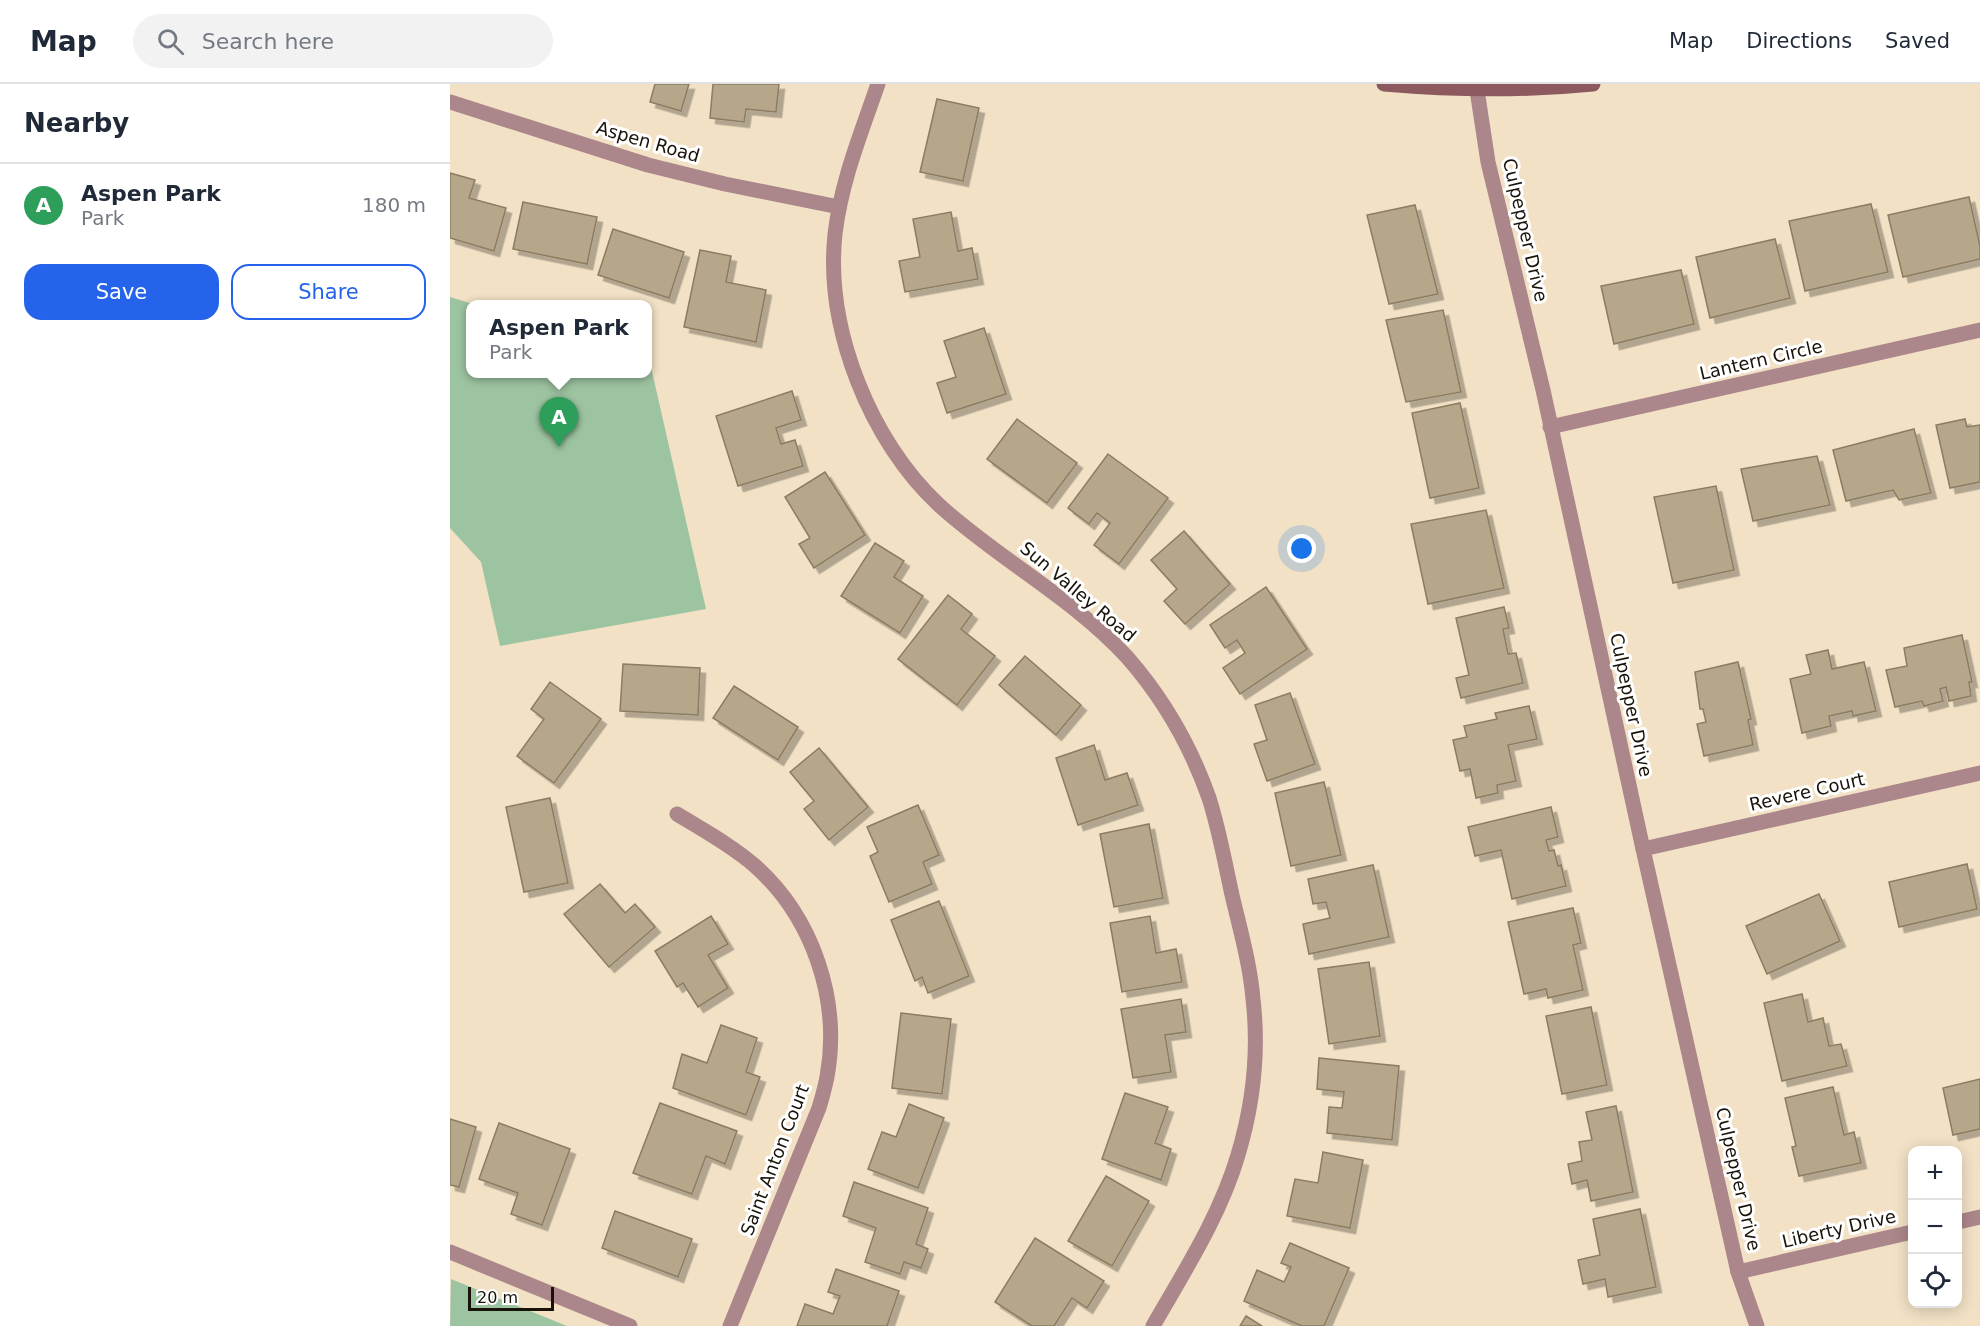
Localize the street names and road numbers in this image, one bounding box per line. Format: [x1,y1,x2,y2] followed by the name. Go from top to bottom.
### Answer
[594,117,702,166] street label: Aspen Road
[1499,156,1552,304] street label: Culpepper Drive
[1697,335,1824,384] street label: Lantern Circle
[1016,537,1140,646] street label: Sun Valley Road
[1606,631,1657,779] street label: Culpepper Drive
[1747,768,1867,815] street label: Revere Court
[736,1081,813,1238] street label: Saint Anton Court
[1712,1105,1765,1253] street label: Culpepper Drive
[1780,1205,1898,1252] street label: Liberty Drive

